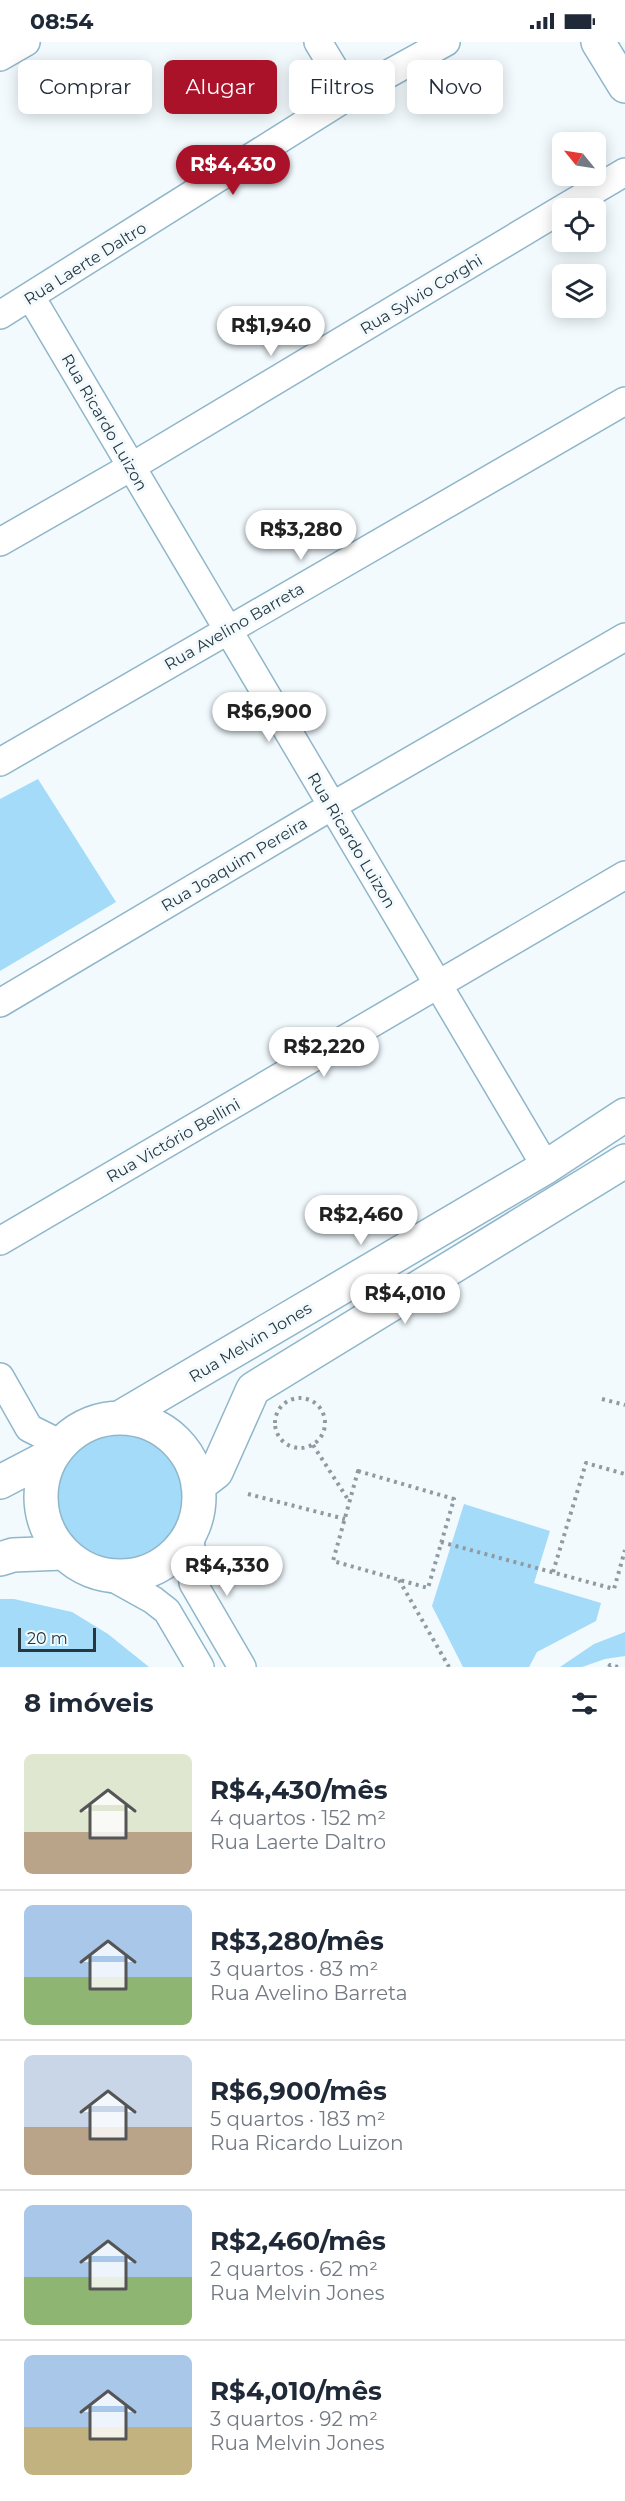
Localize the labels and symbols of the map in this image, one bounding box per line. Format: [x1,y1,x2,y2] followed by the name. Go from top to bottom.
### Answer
[552,132,606,186] north arrow
[178,145,288,196] pin: R$4,430
[21,218,150,309] street label: Rua Laerte Daltro
[357,250,486,338] street label: Rua Sylvio Corghi
[216,306,326,357] pin: R$1,940
[58,350,151,494] street label: Rua Ricardo Luizon
[246,510,356,561] pin: R$3,280
[161,579,307,674] street label: Rua Avelino Barreta
[214,692,324,743] pin: R$6,900
[304,769,400,911] street label: Rua Ricardo Luizon
[158,813,311,916] street label: Rua Joaquim Pereira
[269,1027,379,1078] pin: R$2,220
[103,1094,243,1186] street label: Rua Victório Bellini
[306,1195,416,1246] pin: R$2,460
[350,1274,460,1325] pin: R$4,010
[186,1298,315,1387] street label: Rua Melvin Jones
[172,1546,282,1597] pin: R$4,330
[18,1625,96,1652] scale bar

